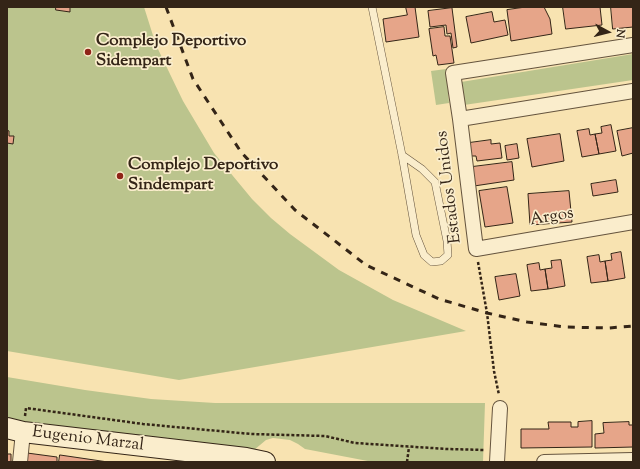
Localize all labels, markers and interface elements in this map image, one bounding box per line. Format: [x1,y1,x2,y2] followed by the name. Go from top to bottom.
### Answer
[588,12,628,52] north arrow
[611,28,628,39] text: N
[96,32,246,72] place label: Complejo Deportivo Sidempart
[83,47,93,57] marker: Complejo Deportivo Sidempart
[433,129,467,245] street label: Estados Unidos
[128,156,278,196] place label: Complejo Deportivo Sindempart
[115,171,125,181] marker: Complejo Deportivo Sindempart
[529,204,575,232] street label: Argos
[31,423,145,457] street label: Eugenio Marzal

